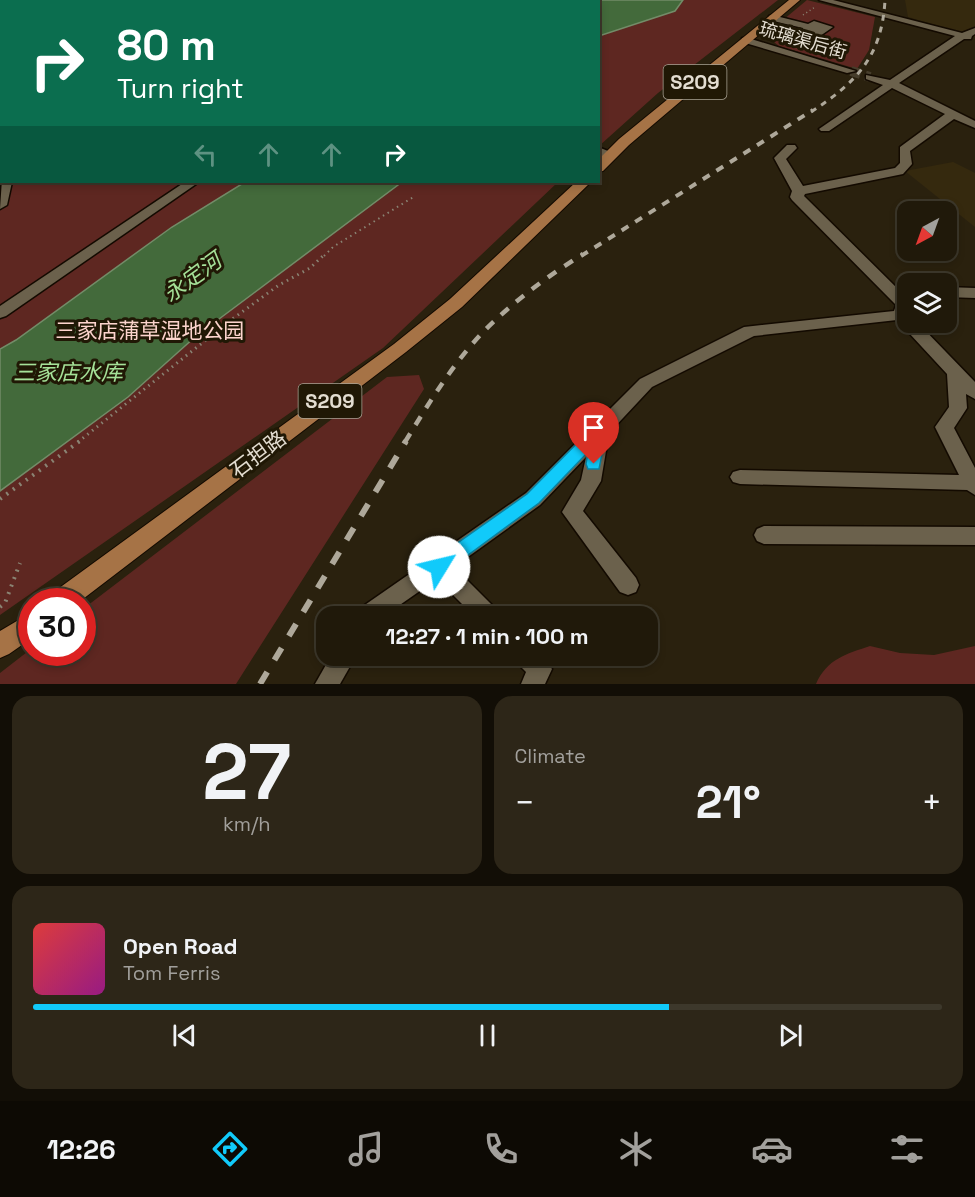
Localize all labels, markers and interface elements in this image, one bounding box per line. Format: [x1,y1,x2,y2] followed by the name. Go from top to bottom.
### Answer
[757,17,849,63] street label: 琉璃渠后街
[117,19,216,72] text: 80 m
[18,24,96,102] icon: right
[664,65,726,99] road number: S209
[117,71,244,106] text: Turn right
[189,138,222,171] icon: left
[252,138,285,171] icon: ahead
[315,138,348,171] icon: ahead
[378,138,411,171] icon: right
[897,201,957,261] north arrow
[897,201,957,333] map controls
[157,244,230,308] water label: 永定河
[897,273,957,333] button: layers
[56,317,245,344] park label: 三家店蒲草湿地公园
[13,358,127,386] water label: 三家店水库
[298,384,362,418] road number: S209
[568,402,619,464] pin
[577,411,610,444] icon: arrive
[225,424,291,484] street label: 石担路
[407,535,471,599] position arrow
[18,588,96,666] speed limit sign: 30
[385,622,589,650] text: 12:27 · 1 min · 100 m
[202,722,291,822] text: 27
[515,743,586,769] text: Climate
[696,774,761,831] text: 21°
[515,782,535,824] text: −
[922,782,942,824] text: +
[223,811,271,837] text: km/h
[123,932,238,960] text: Open Road
[123,960,221,986] text: Tom Ferris
[168,1019,201,1052] icon: previous
[471,1019,504,1052] icon: pause
[774,1019,807,1052] icon: next
[209,1128,251,1170] icon: directions
[345,1128,387,1170] icon: music
[480,1128,522,1170] icon: phone
[615,1128,657,1170] icon: climate
[751,1128,793,1170] icon: car
[886,1128,928,1170] icon: filters
[47,1132,116,1167] text: 12:26

